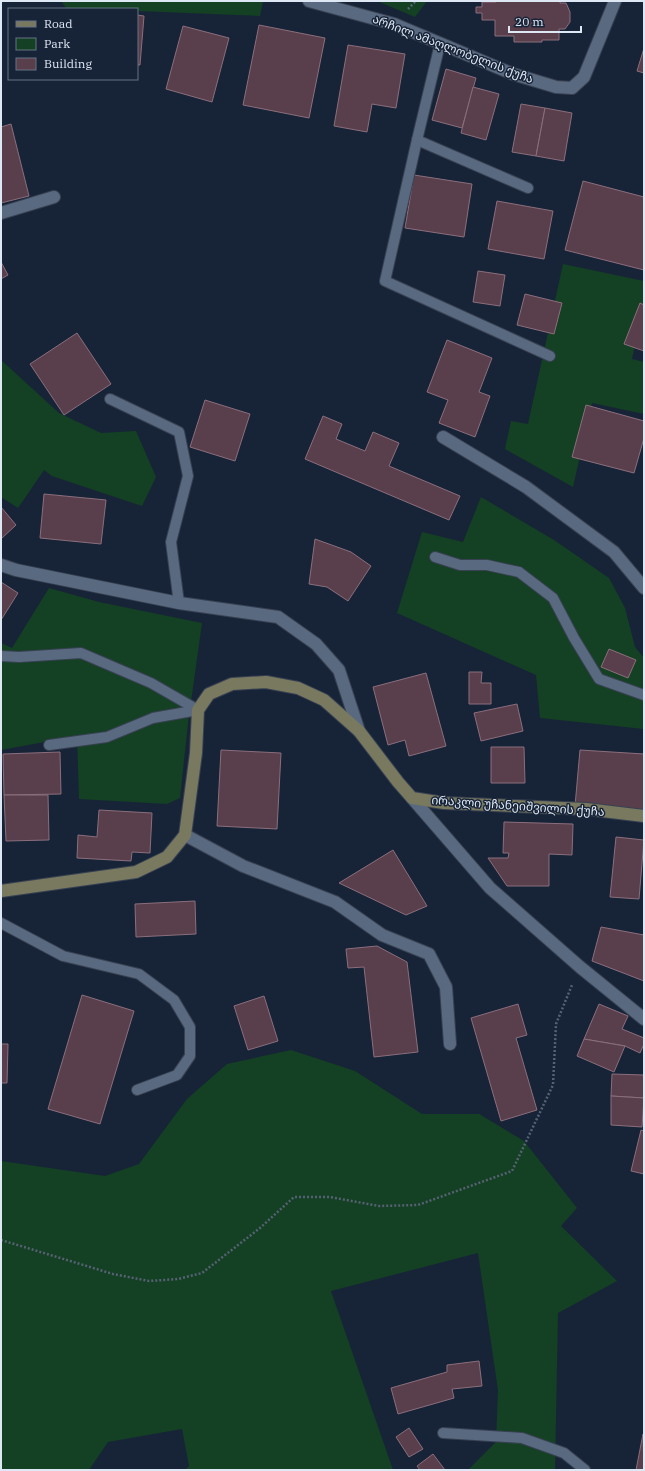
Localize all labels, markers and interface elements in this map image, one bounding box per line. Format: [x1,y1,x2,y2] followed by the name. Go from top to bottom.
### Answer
[8,8,138,80] legend
[509,8,581,34] scale bar
[370,11,536,87] street label: არჩილ ამაღლობელის ქუჩა
[515,14,544,29] text: 20 m
[44,16,73,31] text: Road
[44,36,70,51] text: Park
[44,56,92,71] text: Building
[431,792,605,820] street label: ირაკლი უჩანეიშვილის ქუჩა

